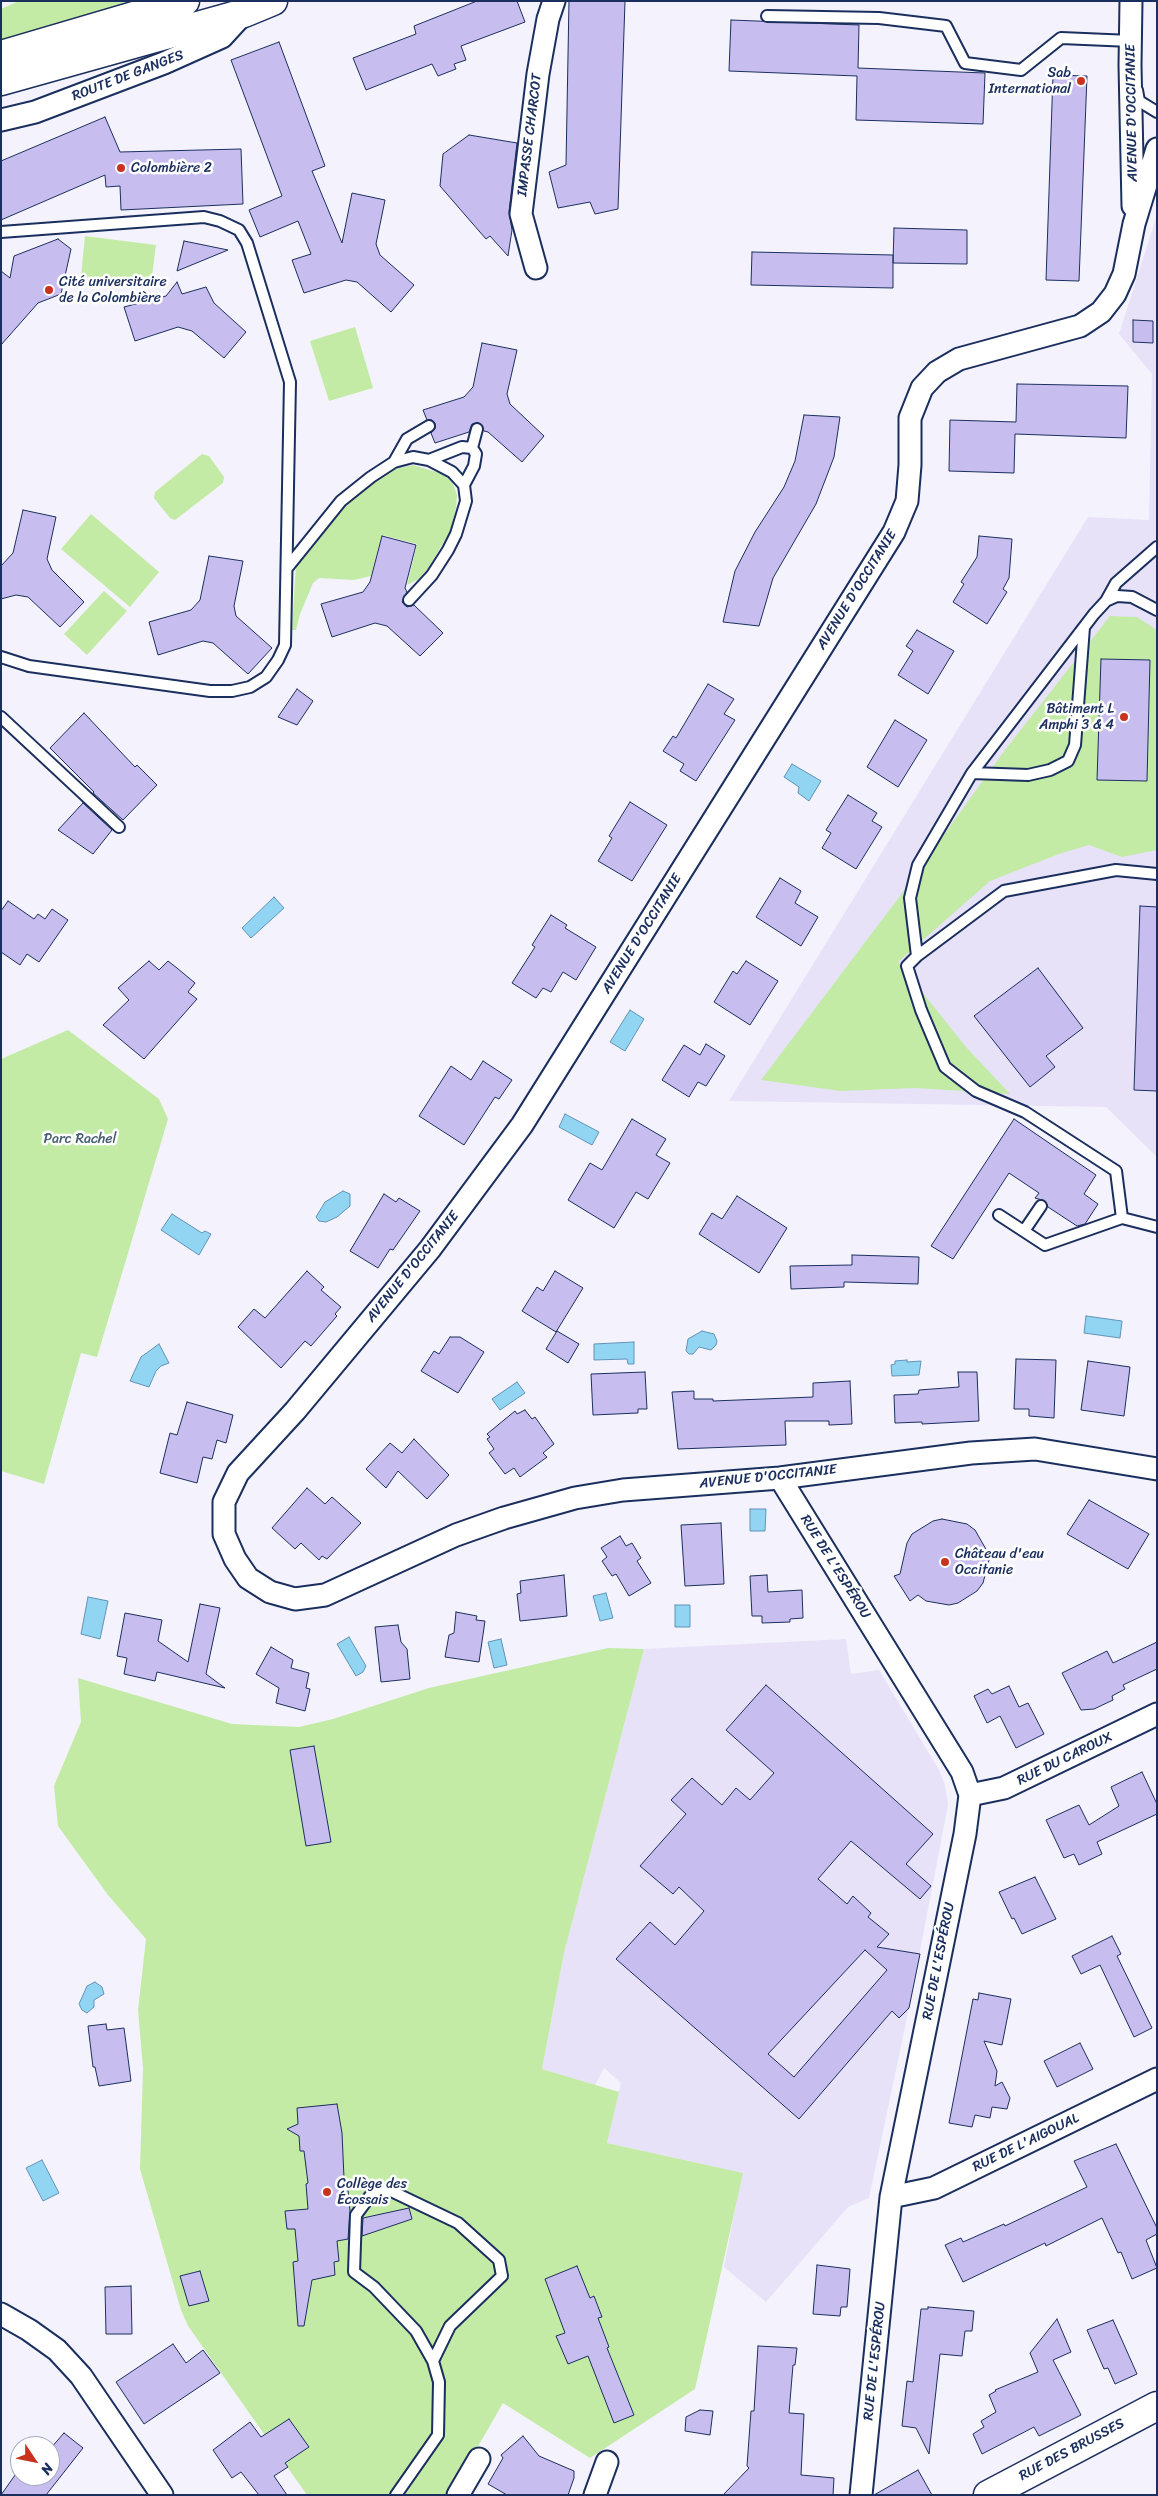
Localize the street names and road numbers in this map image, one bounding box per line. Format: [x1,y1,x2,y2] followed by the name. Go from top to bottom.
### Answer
[1122,44,1142,182] street label: AVENUE D'OCCITANIE
[70,47,186,105] street label: ROUTE DE GANGES
[514,73,546,197] street label: IMPASSE CHARCOT
[813,527,901,653] street label: AVENUE D'OCCITANIE
[598,871,686,997] street label: AVENUE D'OCCITANIE
[363,1208,463,1326] street label: AVENUE D'OCCITANIE
[699,1461,837,1493] street label: AVENUE D'OCCITANIE
[796,1512,874,1622] street label: RUE DE L'ESPÉROU
[1015,1729,1115,1789] street label: RUE DU CAROUX
[919,1901,959,2021] street label: RUE DE L'ESPÉROU
[970,2110,1082,2176] street label: RUE DE L'AIGOUAL
[860,2301,890,2421] street label: RUE DE L'ESPÉROU
[1016,2415,1128,2485] street label: RUE DES BRUSSES

